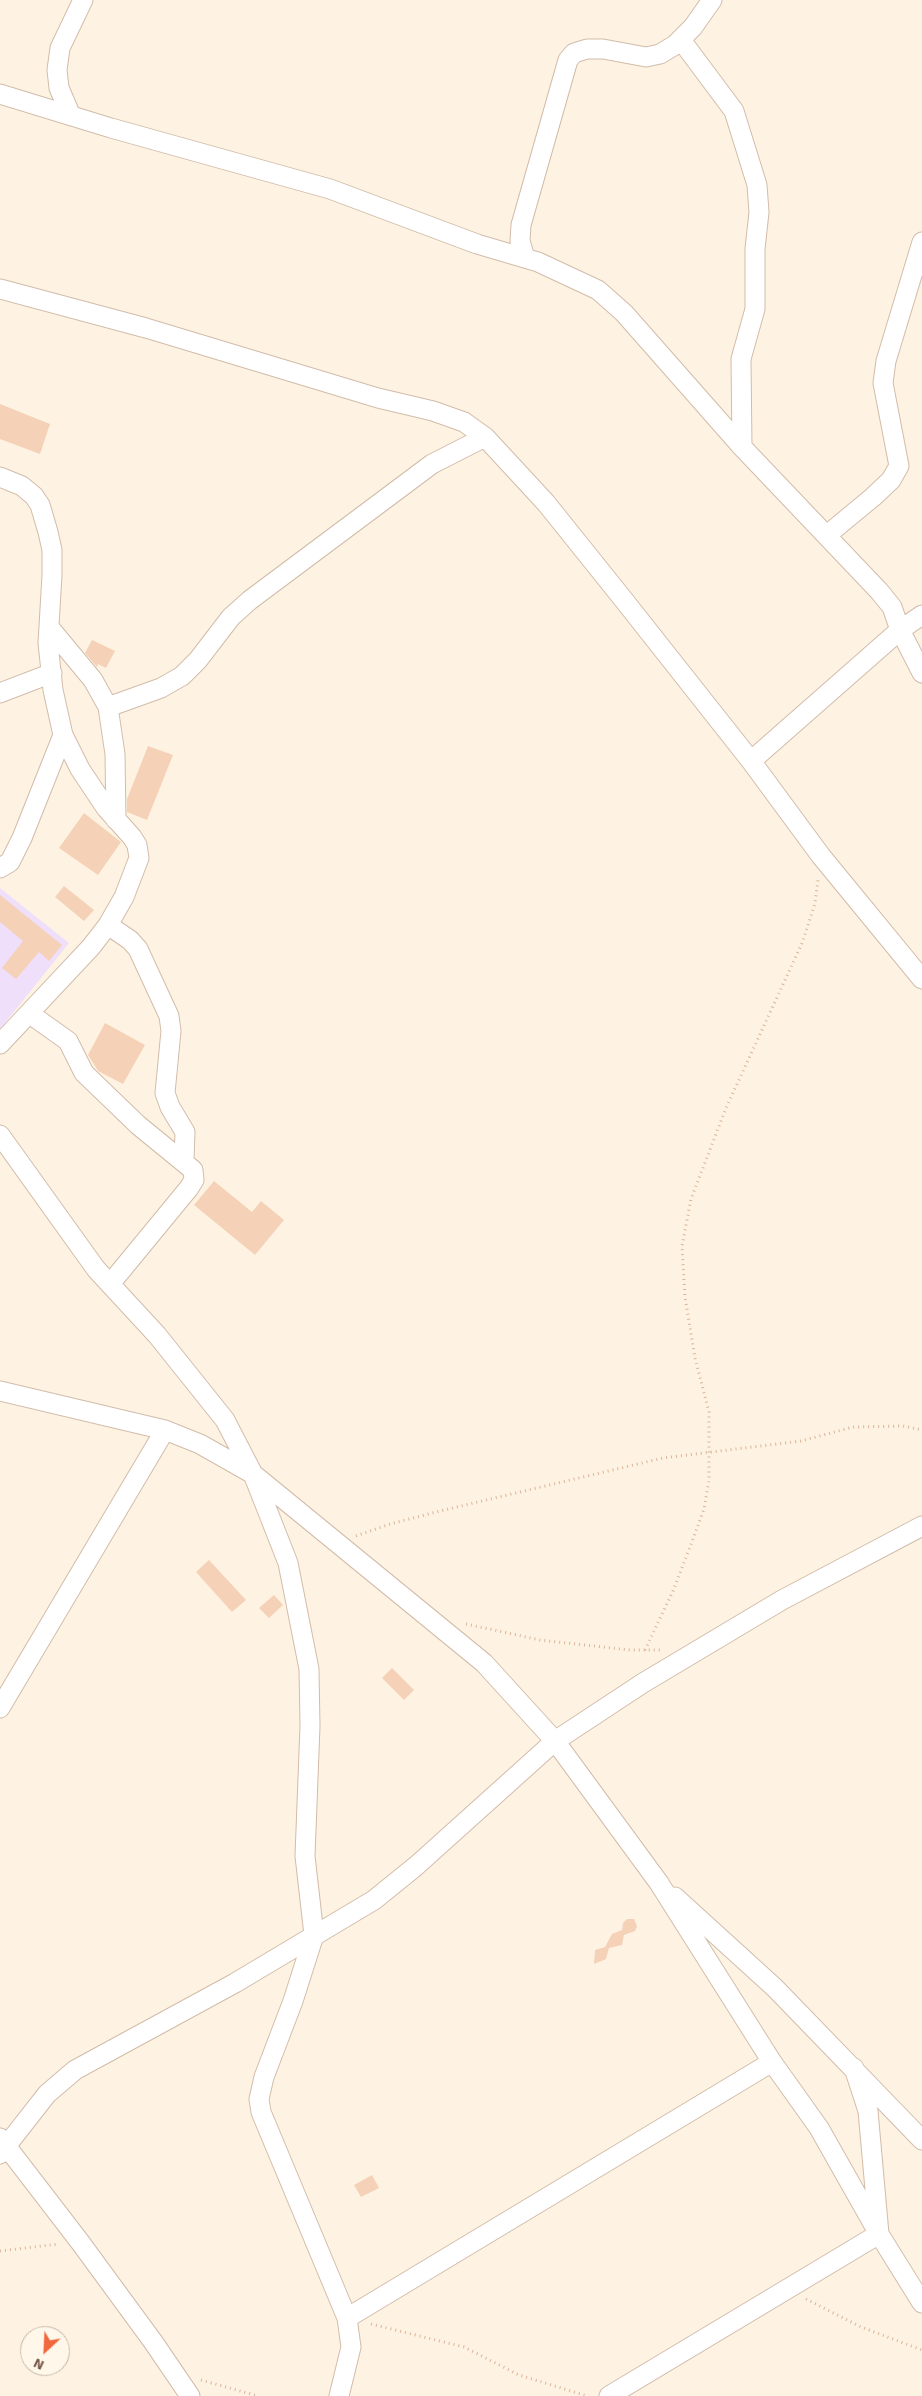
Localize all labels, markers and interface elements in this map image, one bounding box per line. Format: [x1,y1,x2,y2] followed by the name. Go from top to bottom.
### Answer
[20,2326,70,2376] north arrow
[31,2354,47,2374] text: N

